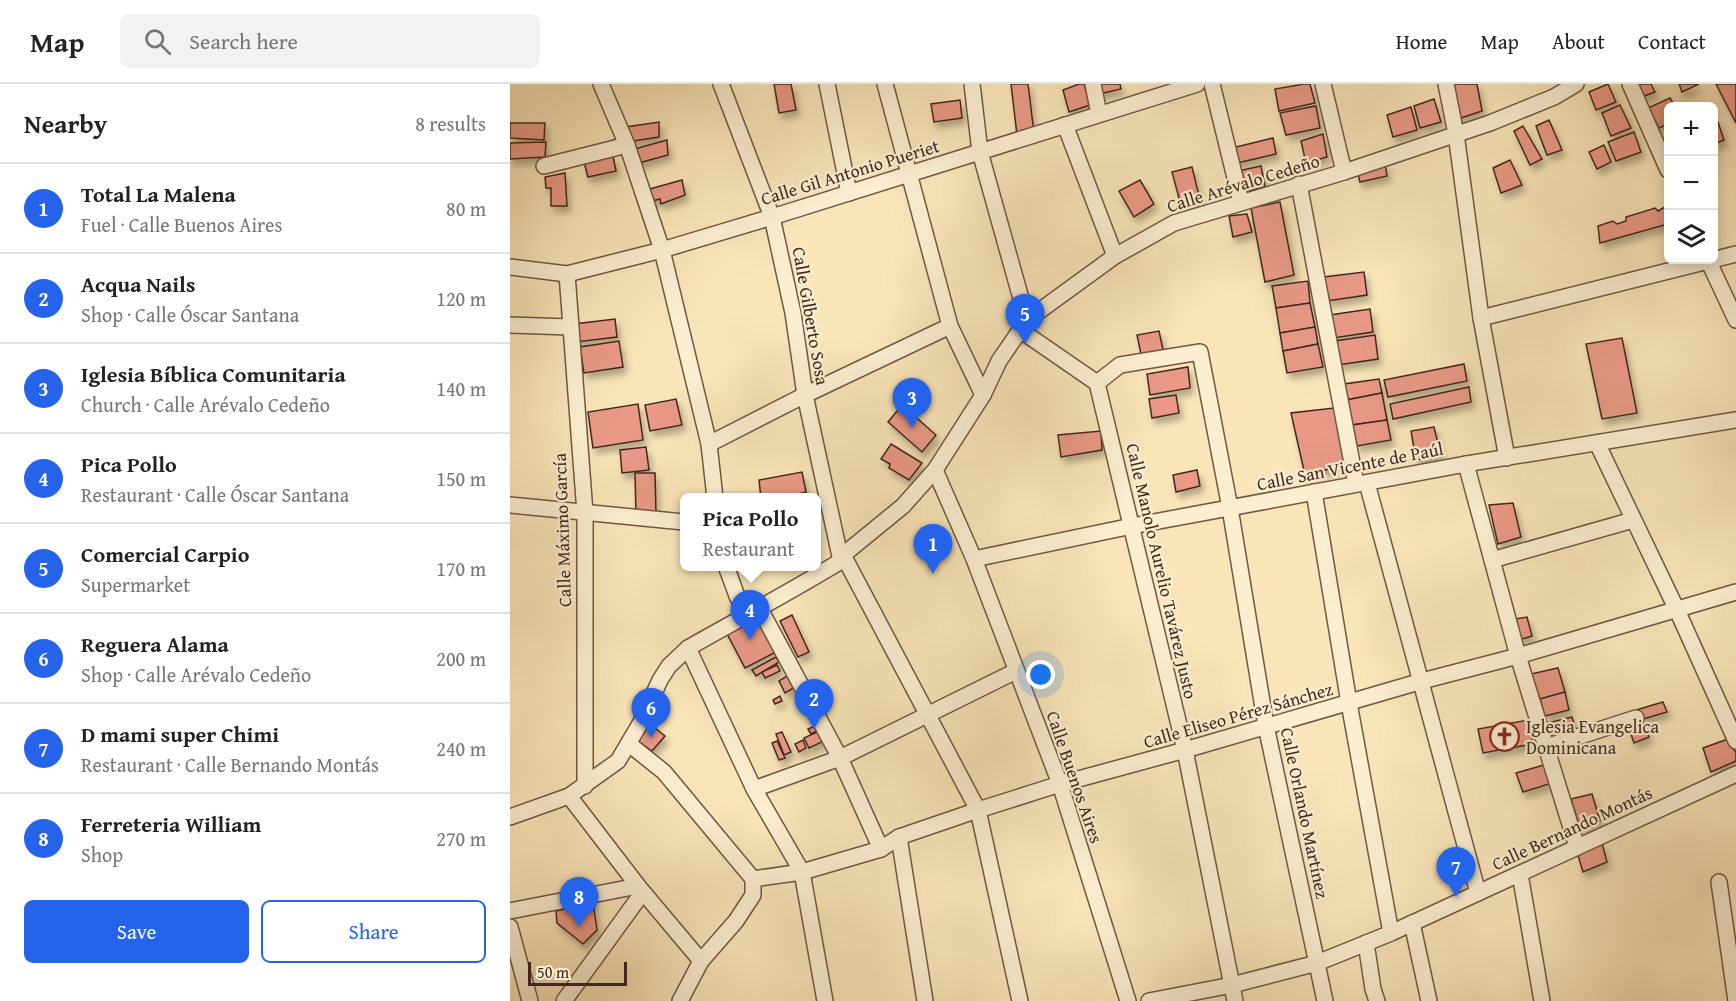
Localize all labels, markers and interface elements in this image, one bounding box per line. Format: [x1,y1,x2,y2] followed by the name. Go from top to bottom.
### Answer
[120,14,540,68] search box
[30,21,84,62] text: Map
[141,25,174,58] icon: search
[189,25,298,57] text: Search here
[1396,26,1447,57] text: Home
[1480,26,1519,57] text: Map
[1552,26,1605,57] text: About
[1638,26,1706,57] text: Contact
[1664,102,1718,264] map controls
[1664,102,1718,156] button: +
[24,104,107,143] text: Nearby
[415,109,486,138] text: 8 results
[757,132,943,212] street label: Calle Gil Antonio Pueriet
[1163,147,1323,219] street label: Calle Arévalo Cedeño
[1664,156,1718,210] button: −
[81,178,236,210] text: Total La Malena
[38,194,49,223] text: 1
[446,194,486,223] text: 80 m
[81,210,282,239] text: Fuel · Calle Buenos Aires
[1664,210,1718,264] button: layers
[786,245,837,388] street label: Calle Gilberto Sosa
[81,268,195,300] text: Acqua Nails
[38,284,49,313] text: 2
[436,284,486,313] text: 120 m
[1006,294,1044,344] pin: 5
[81,300,299,329] text: Shop · Calle Óscar Santana
[81,358,346,390] text: Iglesia Bíblica Comunitaria
[38,374,49,403] text: 3
[436,374,486,403] text: 140 m
[892,378,932,428] pin: 3
[81,390,330,419] text: Church · Calle Arévalo Cedeño
[1255,435,1445,497] street label: Calle San Vicente de Paúl
[1119,440,1205,702] street label: Calle Manolo Aurelio Tavárez Justo
[81,448,177,480] text: Pica Pollo
[546,452,578,607] street label: Calle Máximo García
[38,464,49,493] text: 4
[436,464,486,493] text: 150 m
[81,480,349,509] text: Restaurant · Calle Óscar Santana
[680,493,821,571] popup
[703,502,798,534] text: Pica Pollo
[914,524,952,574] pin: 1
[703,534,795,563] text: Restaurant
[81,538,249,570] text: Comercial Carpio
[38,554,49,583] text: 5
[436,554,486,583] text: 170 m
[81,570,190,599] text: Supermarket
[730,590,770,640] pin: 4
[81,628,229,660] text: Reguera Alama
[38,644,49,673] text: 6
[436,644,486,673] text: 200 m
[81,660,311,689] text: Shop · Calle Arévalo Cedeño
[1026,660,1055,689] your location
[1140,675,1336,755] street label: Calle Eliseo Pérez Sánchez
[794,680,834,729] pin: 2
[632,688,670,738] pin: 6
[1040,707,1110,847] street label: Calle Buenos Aires
[1526,713,1659,761] place label: Iglesia Evangelica Dominicana
[81,718,279,750] text: D mami super Chimi
[1489,720,1521,752] church icon: Iglesia Evangelica Dominicana
[1274,725,1336,901] street label: Calle Orlando Martínez
[38,734,49,763] text: 7
[436,734,486,763] text: 240 m
[81,750,379,779] text: Restaurant · Calle Bernando Montás
[1487,779,1657,877] street label: Calle Bernando Montás
[81,808,261,840] text: Ferreteria William
[38,824,49,853] text: 8
[436,824,486,853] text: 270 m
[81,840,123,869] text: Shop
[1436,848,1476,897] pin: 7
[560,878,598,927] pin: 8
[24,900,249,963] button: Save
[261,900,486,963] button: Share
[528,959,627,986] scale bar
[537,960,569,984] text: 50 m

